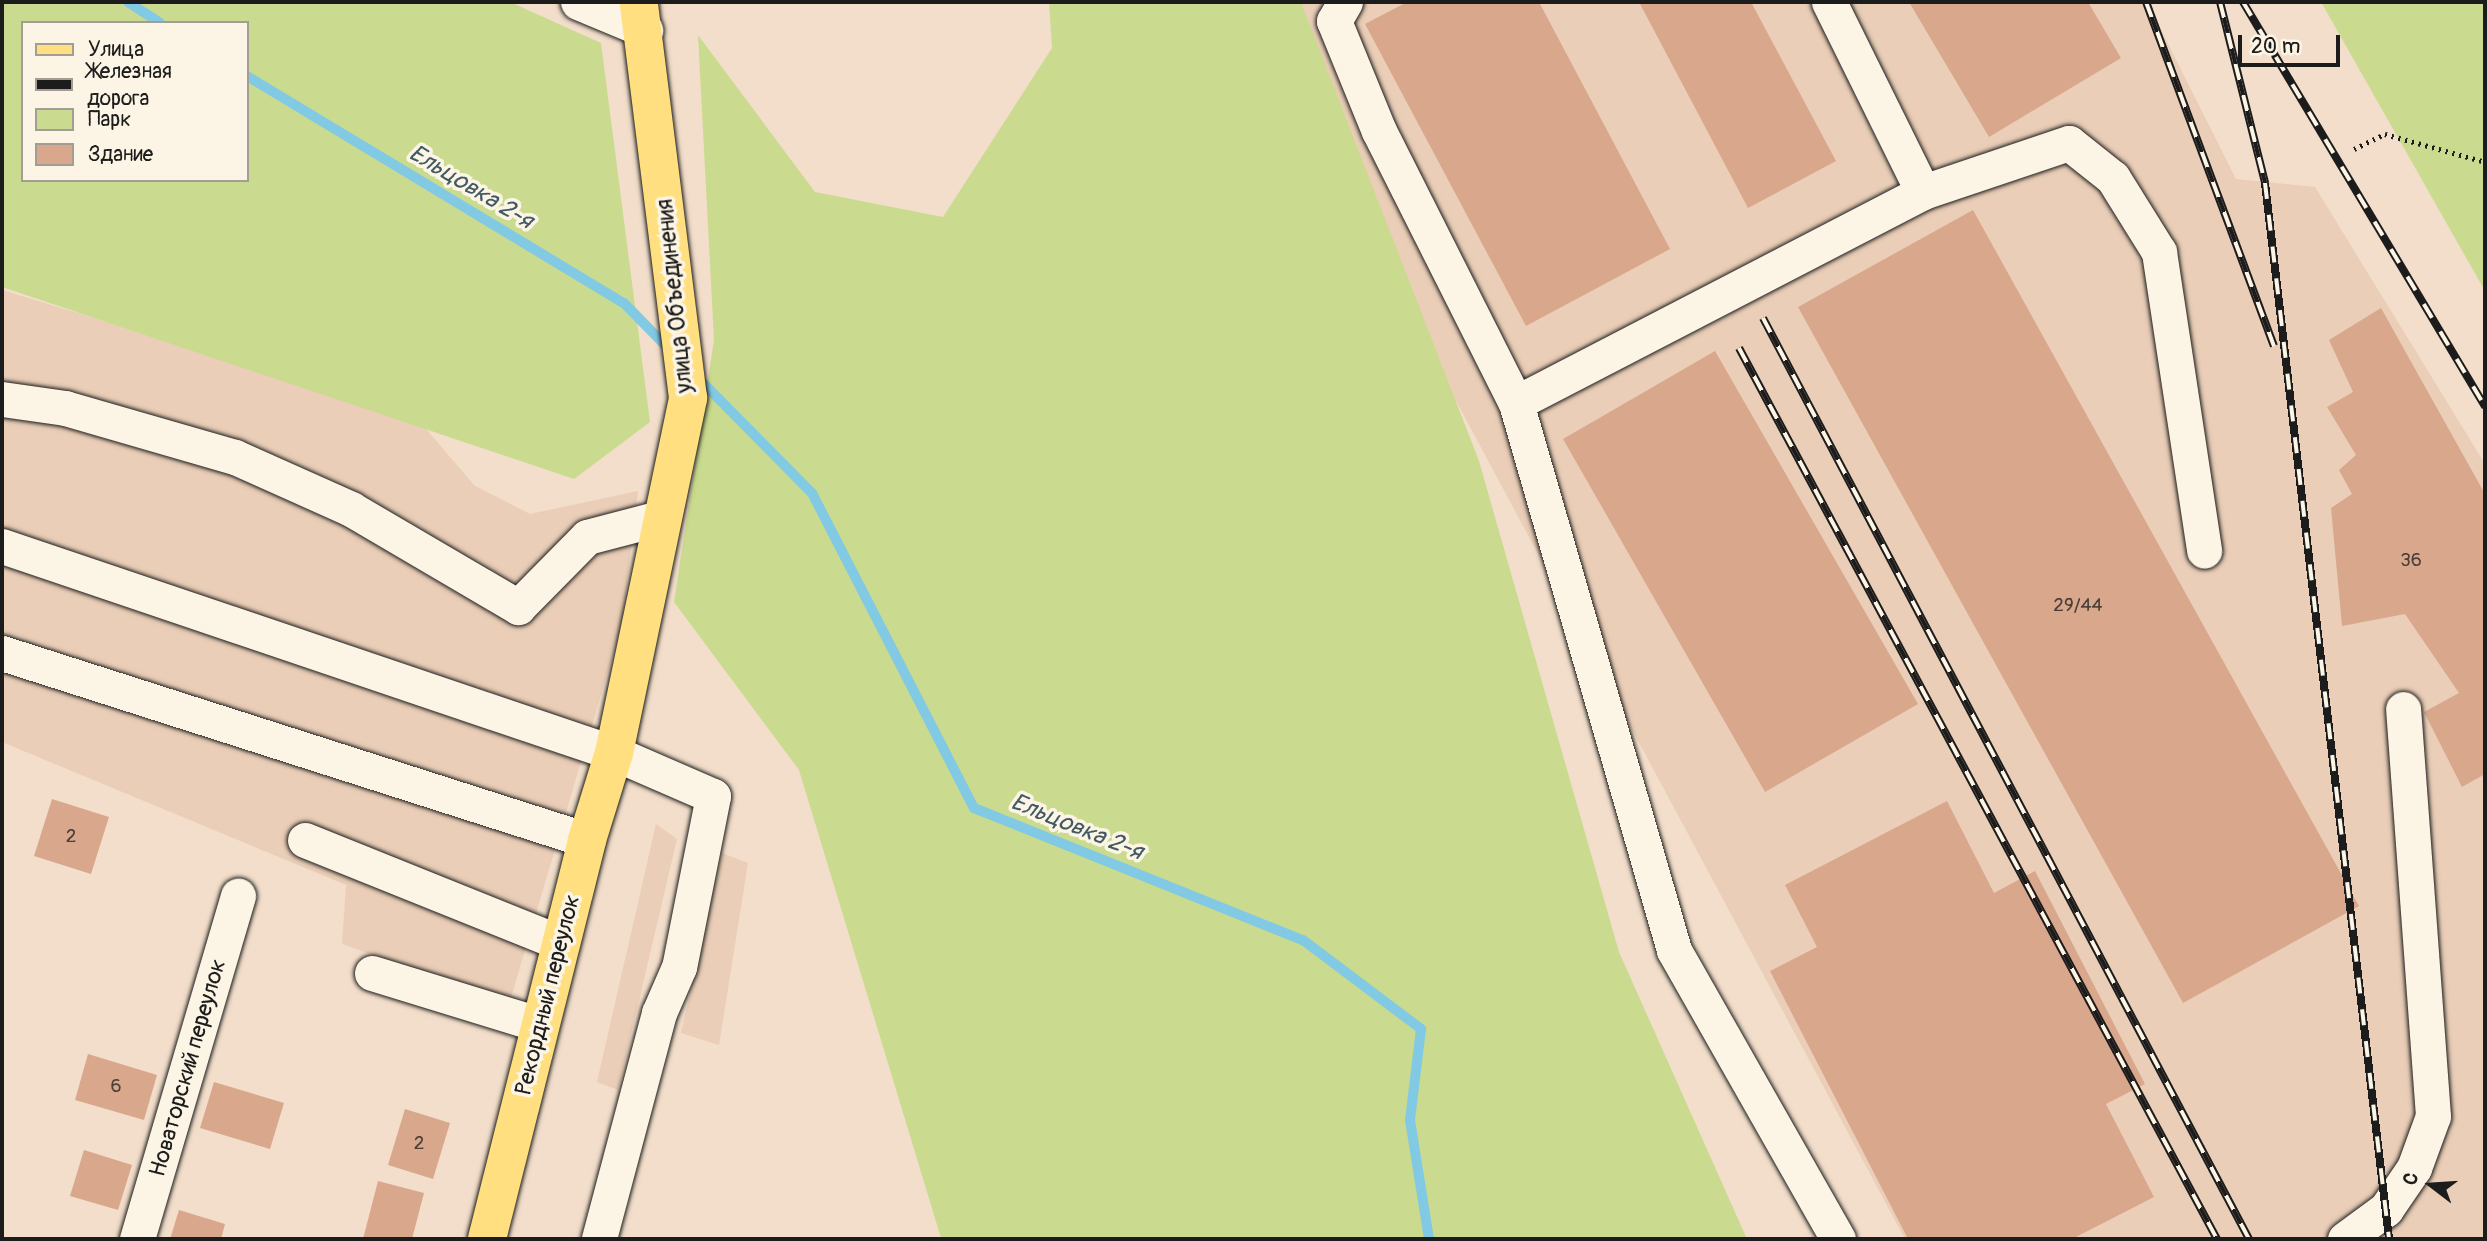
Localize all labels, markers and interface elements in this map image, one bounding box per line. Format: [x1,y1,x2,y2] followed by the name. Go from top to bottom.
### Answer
[21,21,248,182] legend
[2242,21,2344,65] scale bar
[2251,33,2300,60] text: 20 m
[88,36,144,63] text: Улица
[87,58,172,112] text: Железная дорога
[88,106,131,133] text: Парк
[404,139,538,235] water label: Ельцовка 2-я
[88,141,153,168] text: Здание
[651,198,699,394] street label: улица Объединения
[2400,550,2422,572] house number: 36
[2053,595,2103,617] house number: 29/44
[1007,788,1147,866] water label: Ельцовка 2-я
[66,826,76,848] house number: 2
[510,892,586,1098] street label: Рекордный переулок
[144,956,232,1180] street label: Новаторский переулок
[110,1076,122,1098] house number: 6
[414,1133,424,1155] house number: 2
[2396,1150,2466,1220] north arrow
[2398,1170,2424,1188] text: С

